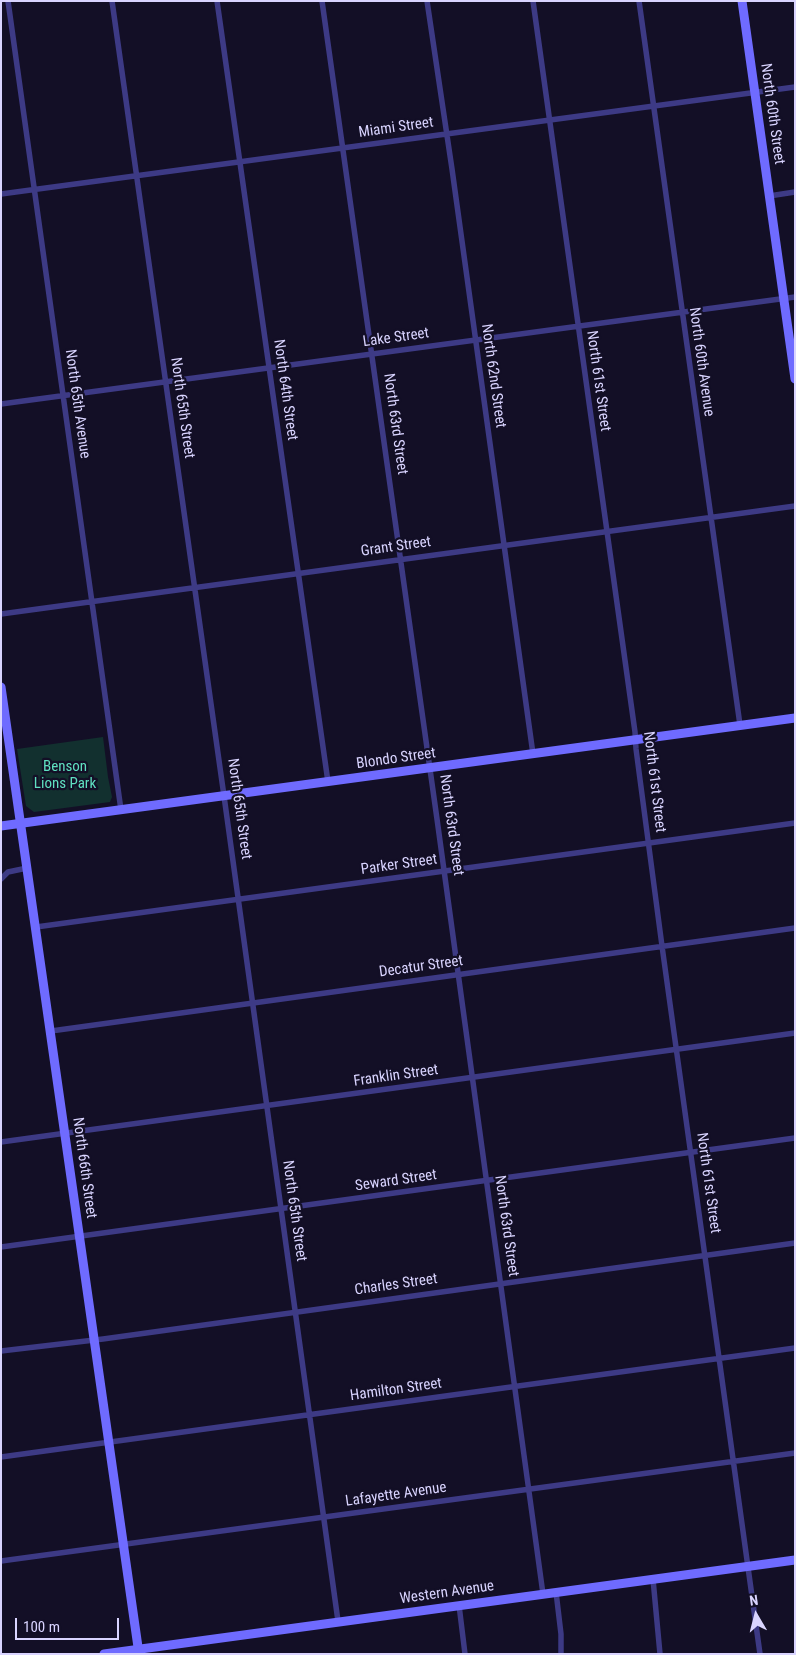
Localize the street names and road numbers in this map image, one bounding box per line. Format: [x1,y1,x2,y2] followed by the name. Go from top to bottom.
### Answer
[756,62,788,166] street label: North 60th Street
[357,114,435,142] street label: Miami Street
[684,306,718,418] street label: North 60th Avenue
[477,323,509,429] street label: North 62nd Street
[362,324,430,352] street label: Lake Street
[582,329,614,433] street label: North 61st Street
[269,338,301,442] street label: North 64th Street
[60,348,94,460] street label: North 65th Avenue
[166,356,198,460] street label: North 65th Street
[379,372,411,476] street label: North 63rd Street
[360,533,432,561] street label: Grant Street
[639,730,669,834] street label: North 61st Street
[355,745,437,773] street label: Blondo Street
[223,757,255,861] street label: North 65th Street
[435,773,467,877] street label: North 63rd Street
[360,851,438,879] street label: Parker Street
[378,952,464,982] street label: Decatur Street
[353,1061,439,1091] street label: Franklin Street
[68,1116,100,1220] street label: North 66th Street
[692,1131,724,1235] street label: North 61st Street
[278,1159,310,1263] street label: North 65th Street
[354,1166,438,1196] street label: Seward Street
[490,1174,522,1278] street label: North 63rd Street
[353,1270,439,1300] street label: Charles Street
[349,1375,443,1405] street label: Hamilton Street
[344,1479,448,1511] street label: Lafayette Avenue
[399,1577,495,1609] street label: Western Avenue

